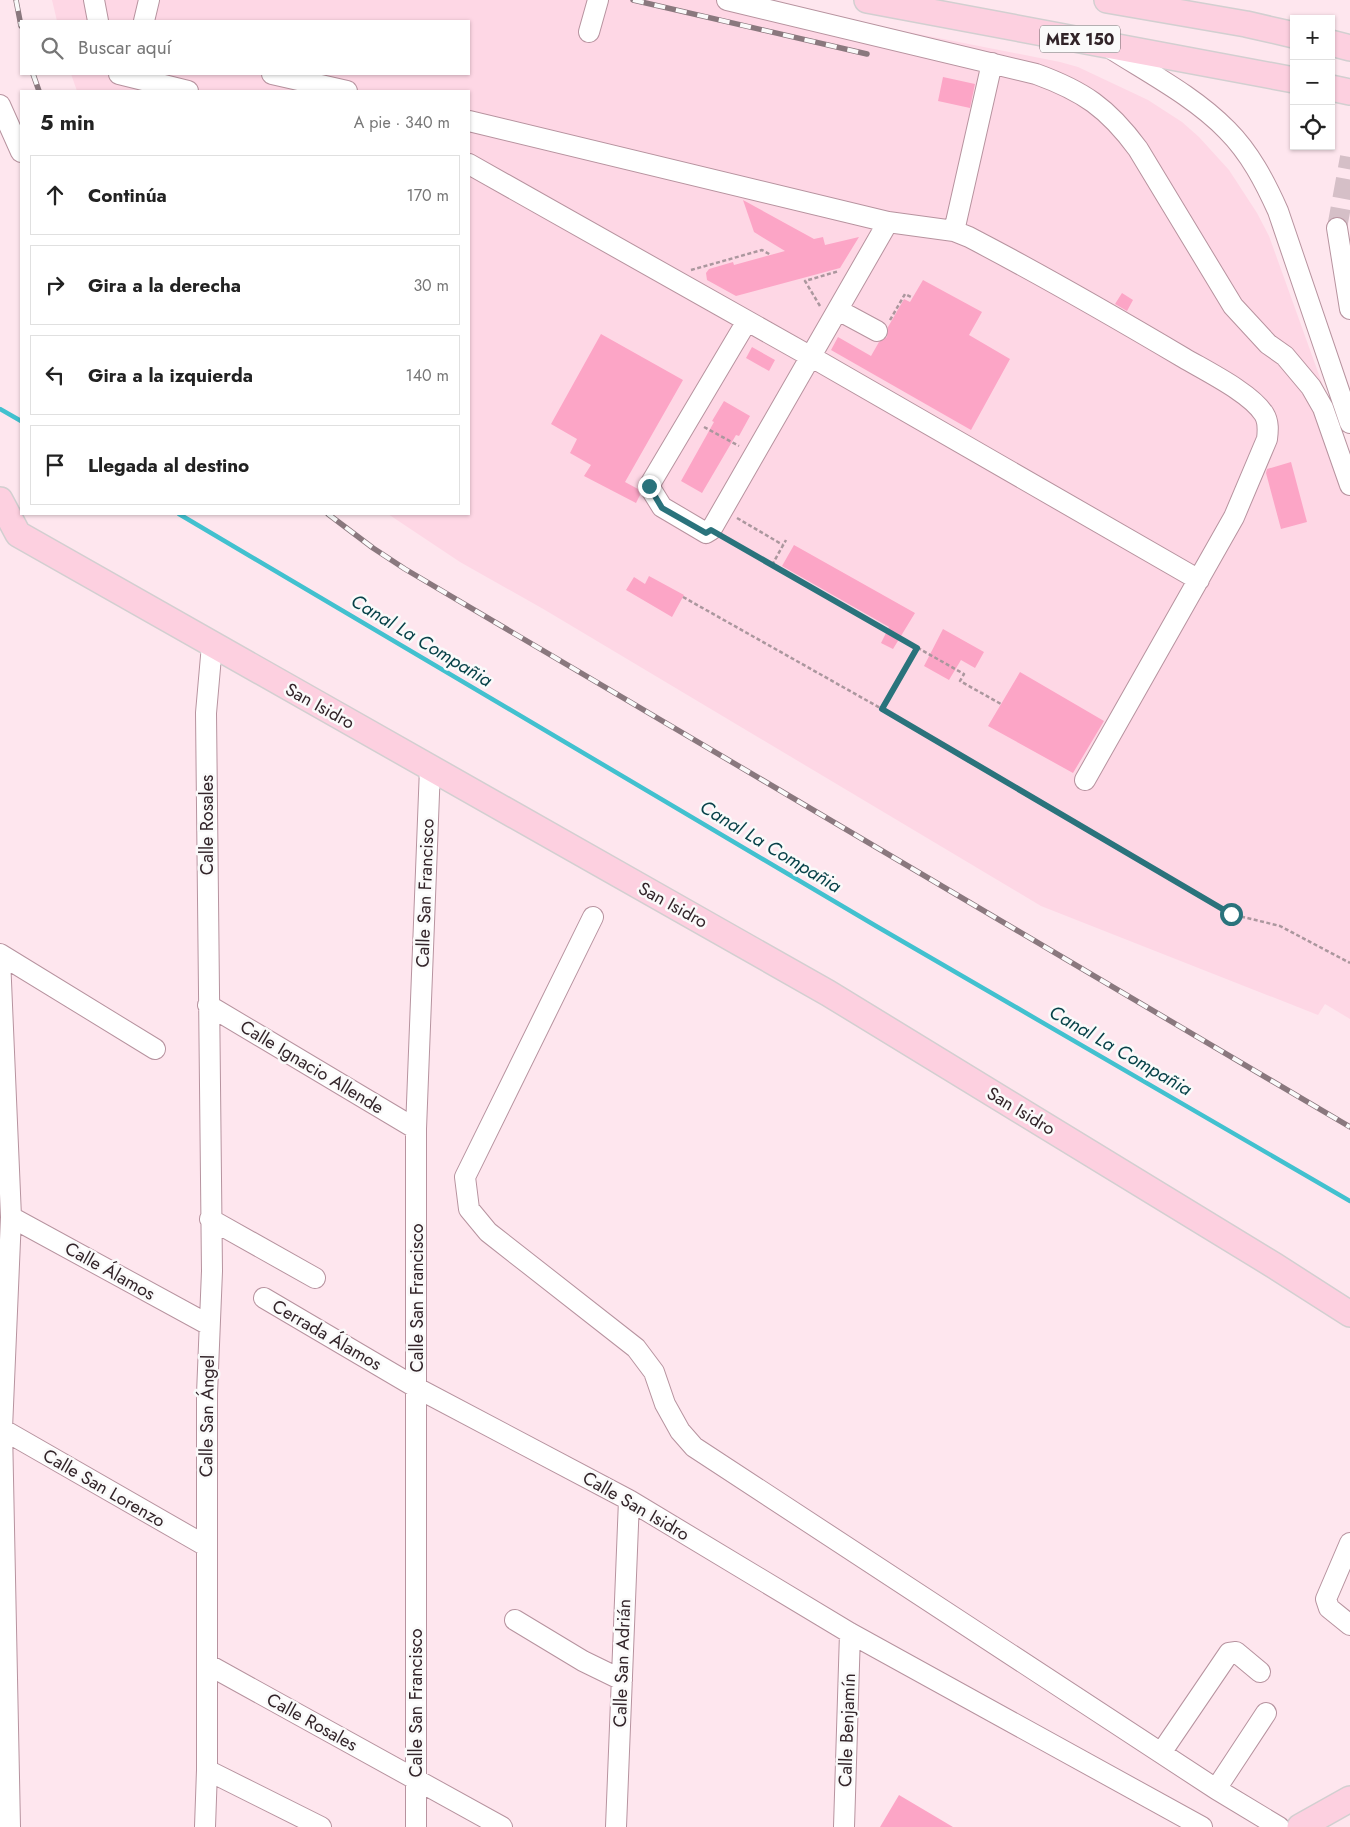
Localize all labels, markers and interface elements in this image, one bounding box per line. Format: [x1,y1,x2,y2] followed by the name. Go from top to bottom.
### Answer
[1290,15,1335,150] map controls
[1290,15,1335,60] button: +
[20,20,470,75] search box
[1040,26,1120,52] road number: MEX 150
[38,34,66,62] icon: search
[78,34,172,61] text: Buscar aquí
[1290,60,1335,105] button: −
[1290,105,1335,150] button: locate
[40,108,95,138] text: 5 min
[354,111,450,134] text: A pie · 340 m
[41,181,69,209] icon: ahead
[88,182,167,209] text: Continúa
[407,184,449,207] text: 170 m
[41,271,69,299] icon: right
[88,272,241,299] text: Gira a la derecha
[413,274,449,297] text: 30 m
[41,361,69,389] icon: left
[88,362,253,389] text: Gira a la izquierda
[406,364,449,387] text: 140 m
[41,451,69,479] icon: arrive
[88,452,249,479] text: Llegada al destino
[638,475,661,498] route end
[346,587,498,694] water label: Canal La Compañia
[281,676,360,736] street label: San Isidro
[194,775,220,875] street label: Calle Rosales
[695,793,847,900] water label: Canal La Compañia
[409,818,441,968] street label: Calle San Francisco
[634,875,713,935] street label: San Isidro
[1220,903,1243,926] route start
[1044,999,1198,1103] water label: Canal La Compañia
[235,1014,389,1120] street label: Calle Ignacio Allende
[982,1080,1060,1142] street label: San Isidro
[404,1223,430,1373] street label: Calle San Francisco
[60,1235,160,1307] street label: Calle Álamos
[267,1293,387,1377] street label: Cerrada Álamos
[193,1355,221,1477] street label: Calle San Ángel
[38,1442,170,1534] street label: Calle San Lorenzo
[578,1465,694,1547] street label: Calle San Isidro
[607,1598,637,1728] street label: Calle San Adrián
[403,1628,429,1778] street label: Calle San Francisco
[832,1673,862,1787] street label: Calle Benjamín
[262,1686,362,1758] street label: Calle Rosales

